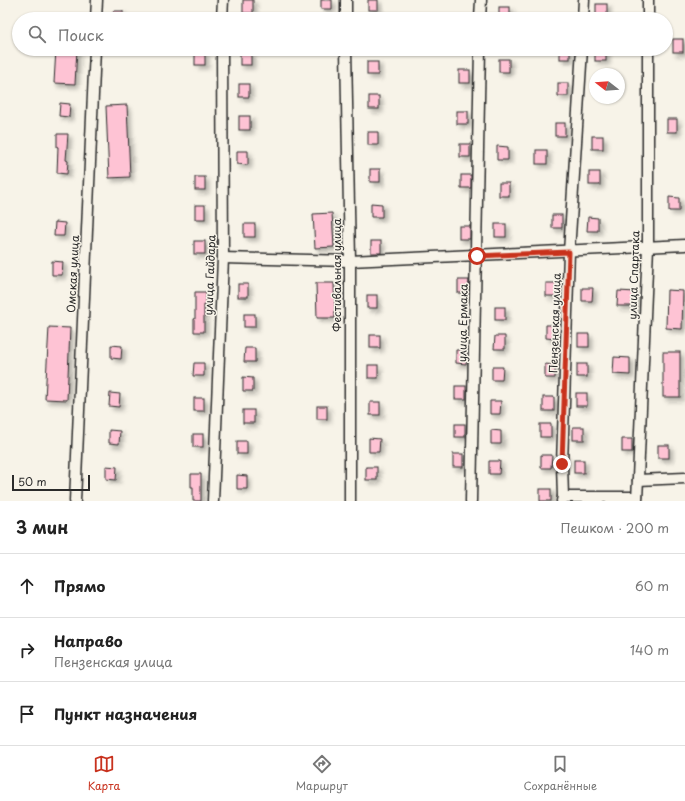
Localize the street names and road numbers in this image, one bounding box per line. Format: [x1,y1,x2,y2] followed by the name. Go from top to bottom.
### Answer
[328,218,345,332] street label: Фестивальная улица
[623,230,644,320] street label: улица Спартака
[200,234,219,316] street label: улица Гайдара
[62,235,83,313] street label: Омская улица
[544,272,565,373] street label: Пензенская улица
[453,284,472,362] street label: улица Ермака

